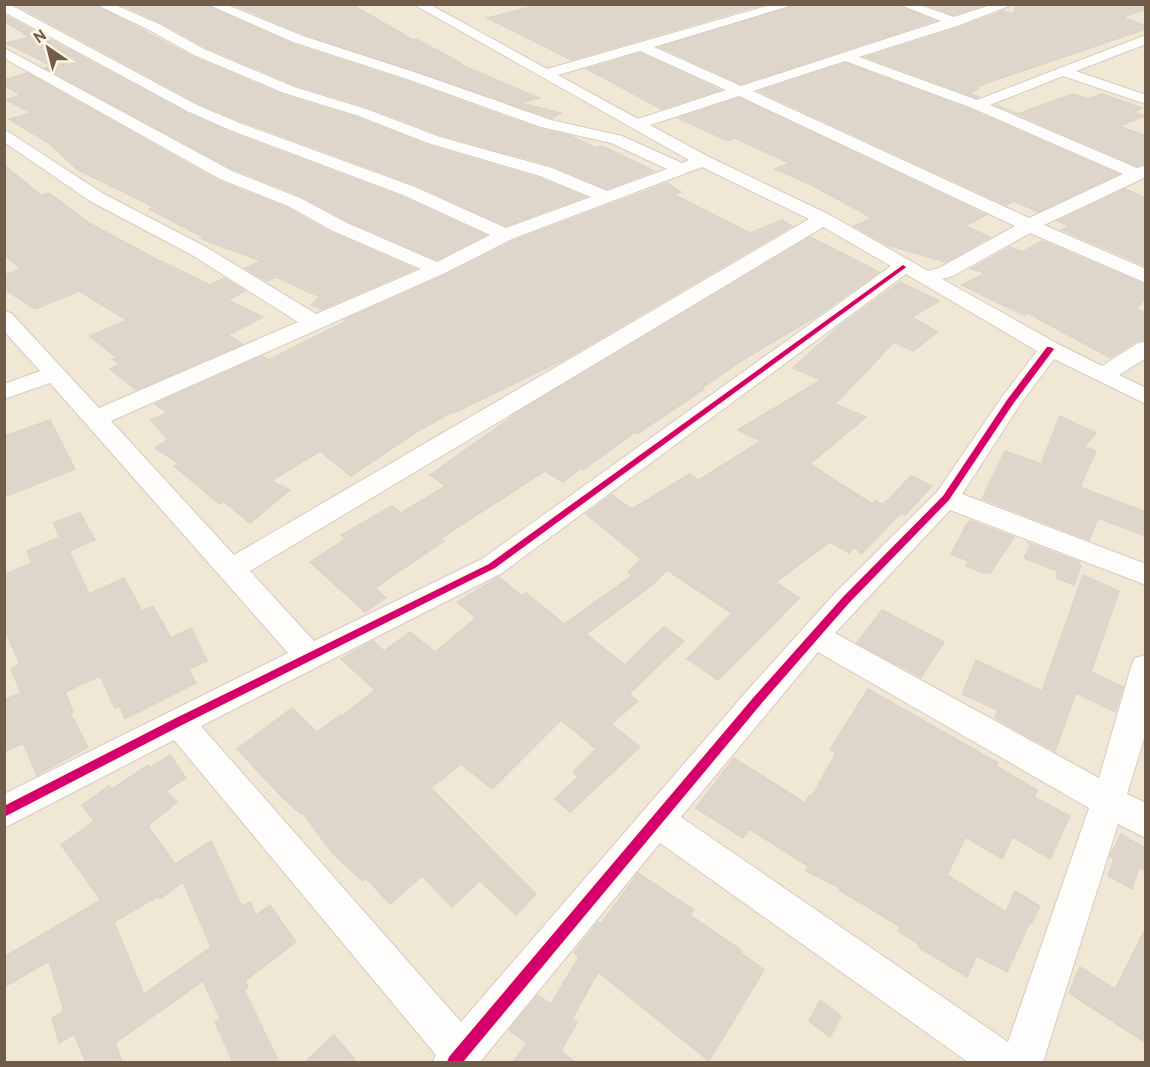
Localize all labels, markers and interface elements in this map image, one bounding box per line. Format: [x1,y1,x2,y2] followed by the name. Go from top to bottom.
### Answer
[18,18,78,78] north arrow
[30,26,51,49] text: N

